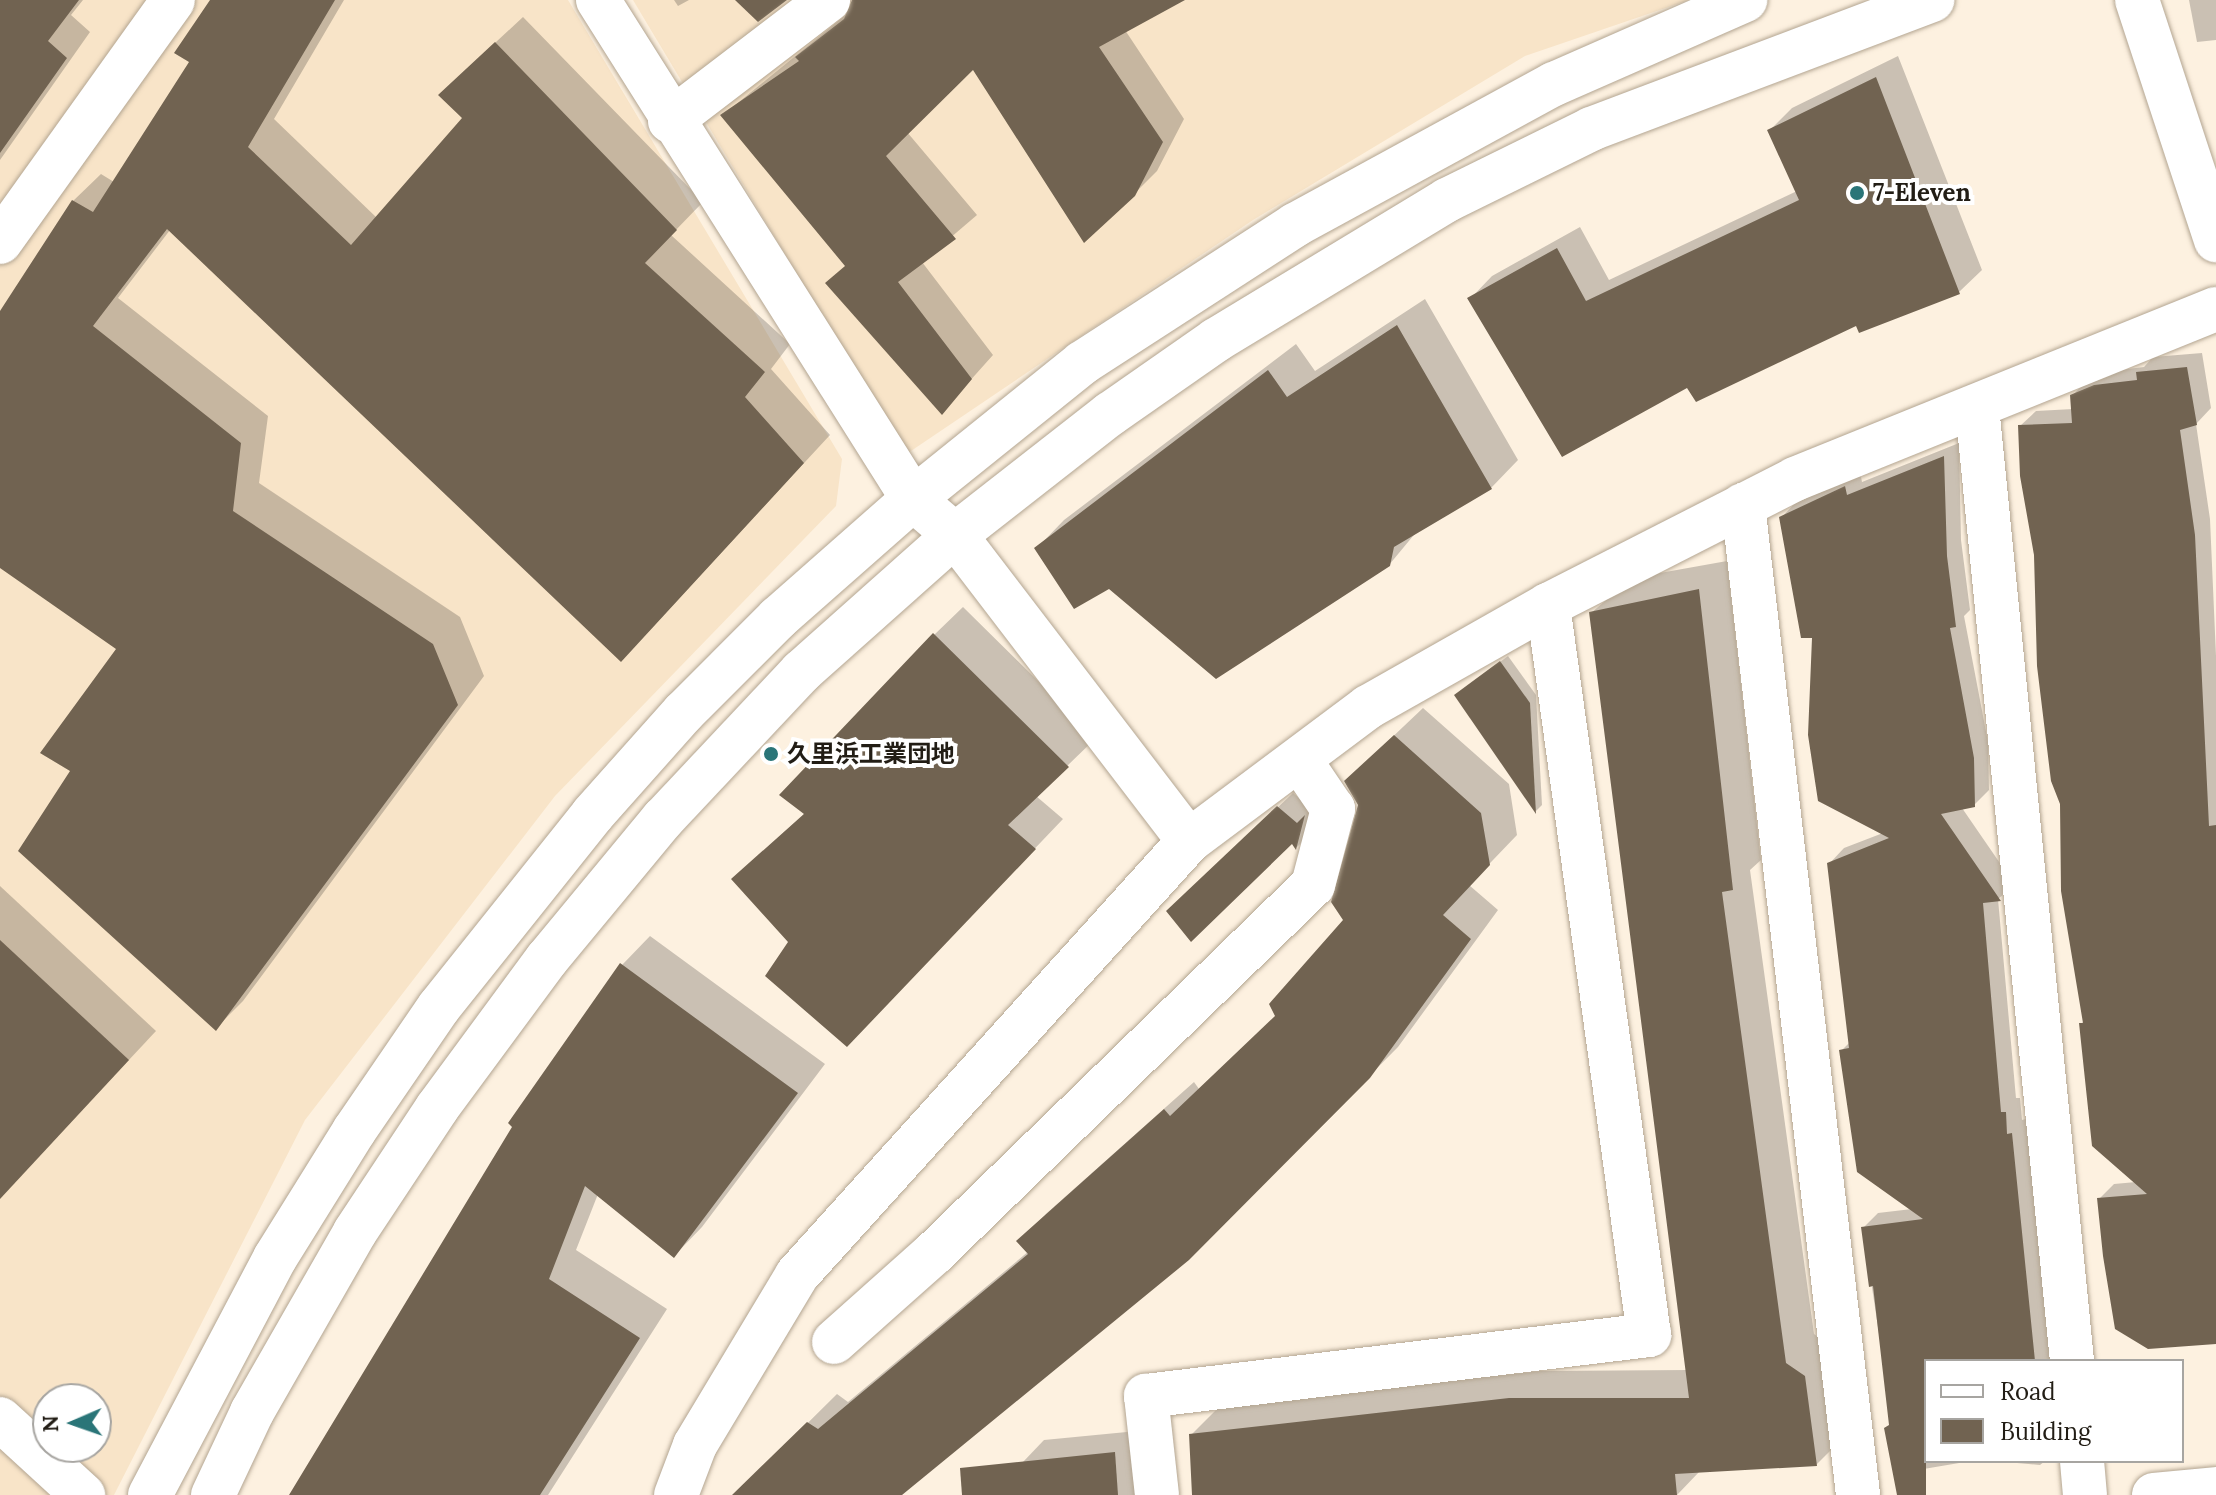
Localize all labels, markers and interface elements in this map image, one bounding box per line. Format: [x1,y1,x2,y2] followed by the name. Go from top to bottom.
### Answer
[1873,179,1971,207] place label: 7-Eleven
[1848,184,1866,202] marker: 7-Eleven
[787,740,955,768] place label: 久里浜工業団地
[762,745,780,763] marker: 久里浜工業団地
[1924,1359,2184,1463] legend
[2000,1376,2056,1407] text: Road
[32,1383,112,1463] north arrow
[36,1415,64,1433] text: N
[2000,1416,2091,1447] text: Building

